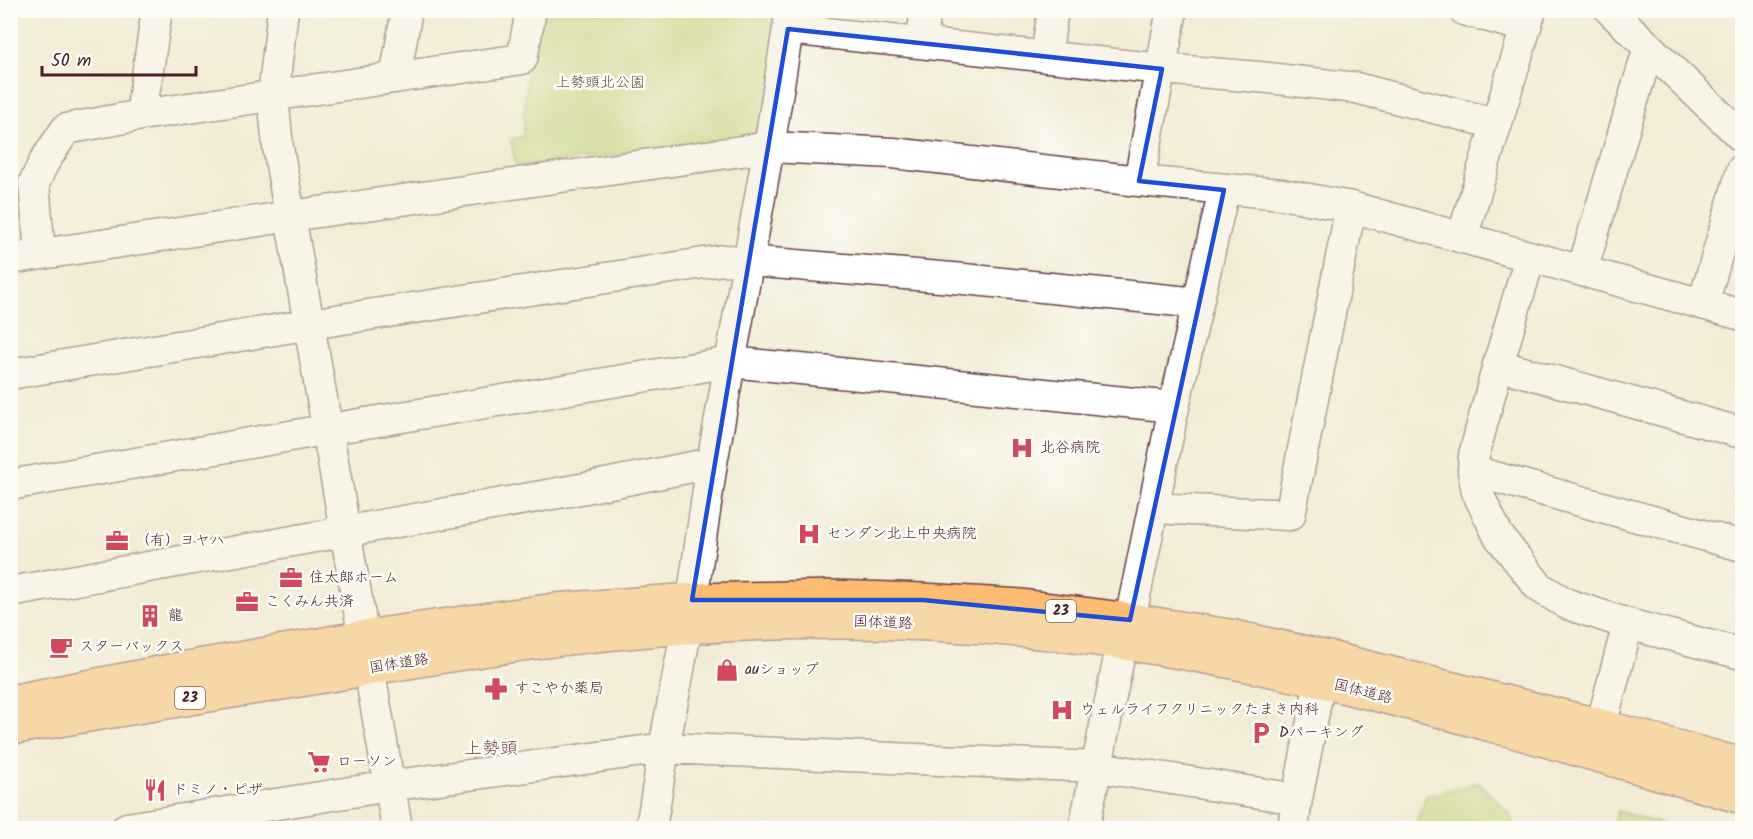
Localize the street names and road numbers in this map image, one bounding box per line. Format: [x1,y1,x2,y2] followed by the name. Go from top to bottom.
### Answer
[1046,600,1076,622] road number: 23
[853,610,913,636] street label: 国体道路
[367,647,431,681] street label: 国体道路
[1331,673,1395,711] street label: 国体道路
[175,687,205,709] road number: 23

